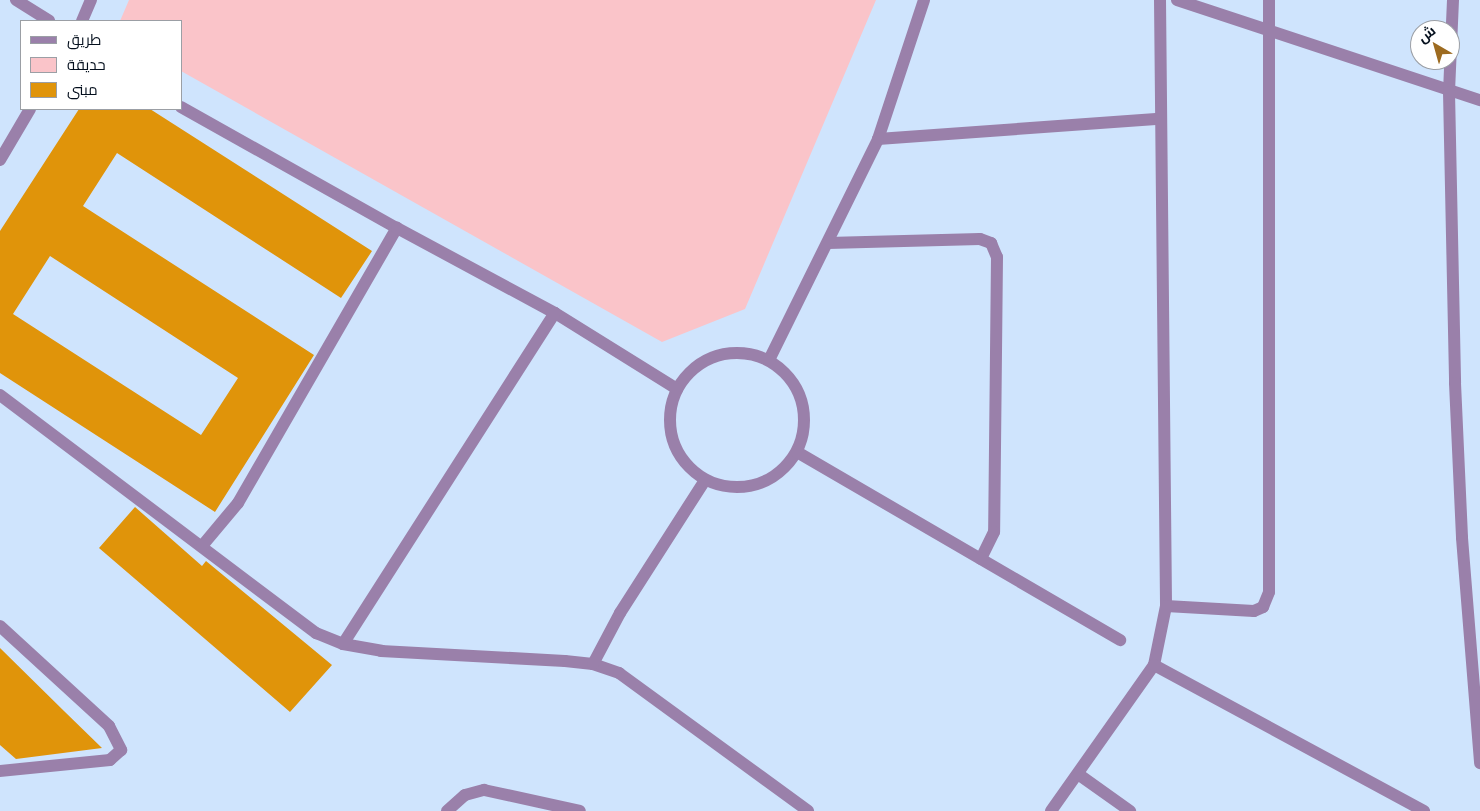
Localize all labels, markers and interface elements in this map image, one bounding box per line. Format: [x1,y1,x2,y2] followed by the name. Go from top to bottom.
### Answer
[20,20,182,110] legend
[1410,20,1460,70] north arrow
[1413,21,1439,47] text: ش
[67,29,101,49] text: طريق
[67,54,106,74] text: حديقة
[67,79,98,99] text: مبنى

